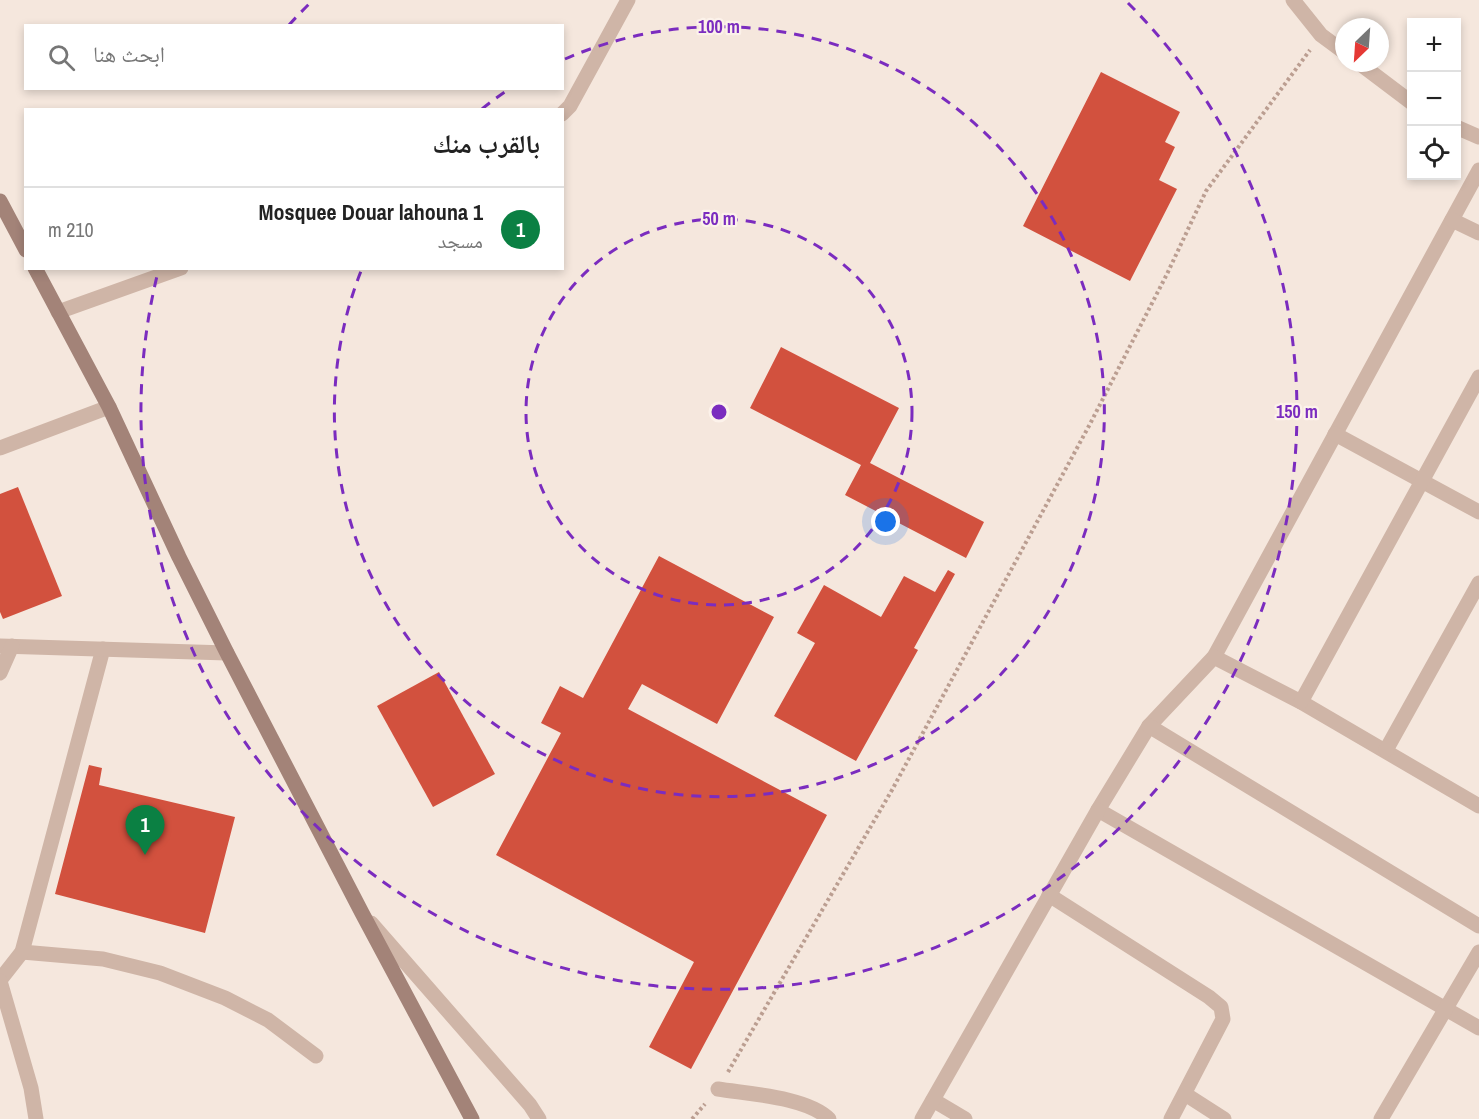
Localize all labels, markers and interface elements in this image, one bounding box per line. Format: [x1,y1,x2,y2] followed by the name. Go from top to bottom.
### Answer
[698,14,740,39] text: 100 m
[1335,18,1389,72] north arrow
[1407,18,1461,180] map controls
[1407,18,1461,72] button: +
[24,24,564,90] search box
[93,39,165,69] text: ابحث هنا
[45,41,78,74] icon: search
[1407,72,1461,126] button: −
[433,126,540,161] text: بالقرب منك
[1407,126,1461,180] button: locate
[258,197,483,227] text: Mosquee Douar lahouna 1
[702,206,736,231] text: 50 m
[48,216,94,243] text: 210 m
[516,216,525,243] text: 1
[438,227,483,254] text: مسجد
[1276,399,1318,424] text: 150 m
[709,402,729,422] centre of rings
[871,507,900,536] your location
[126,806,164,855] pin: 1

